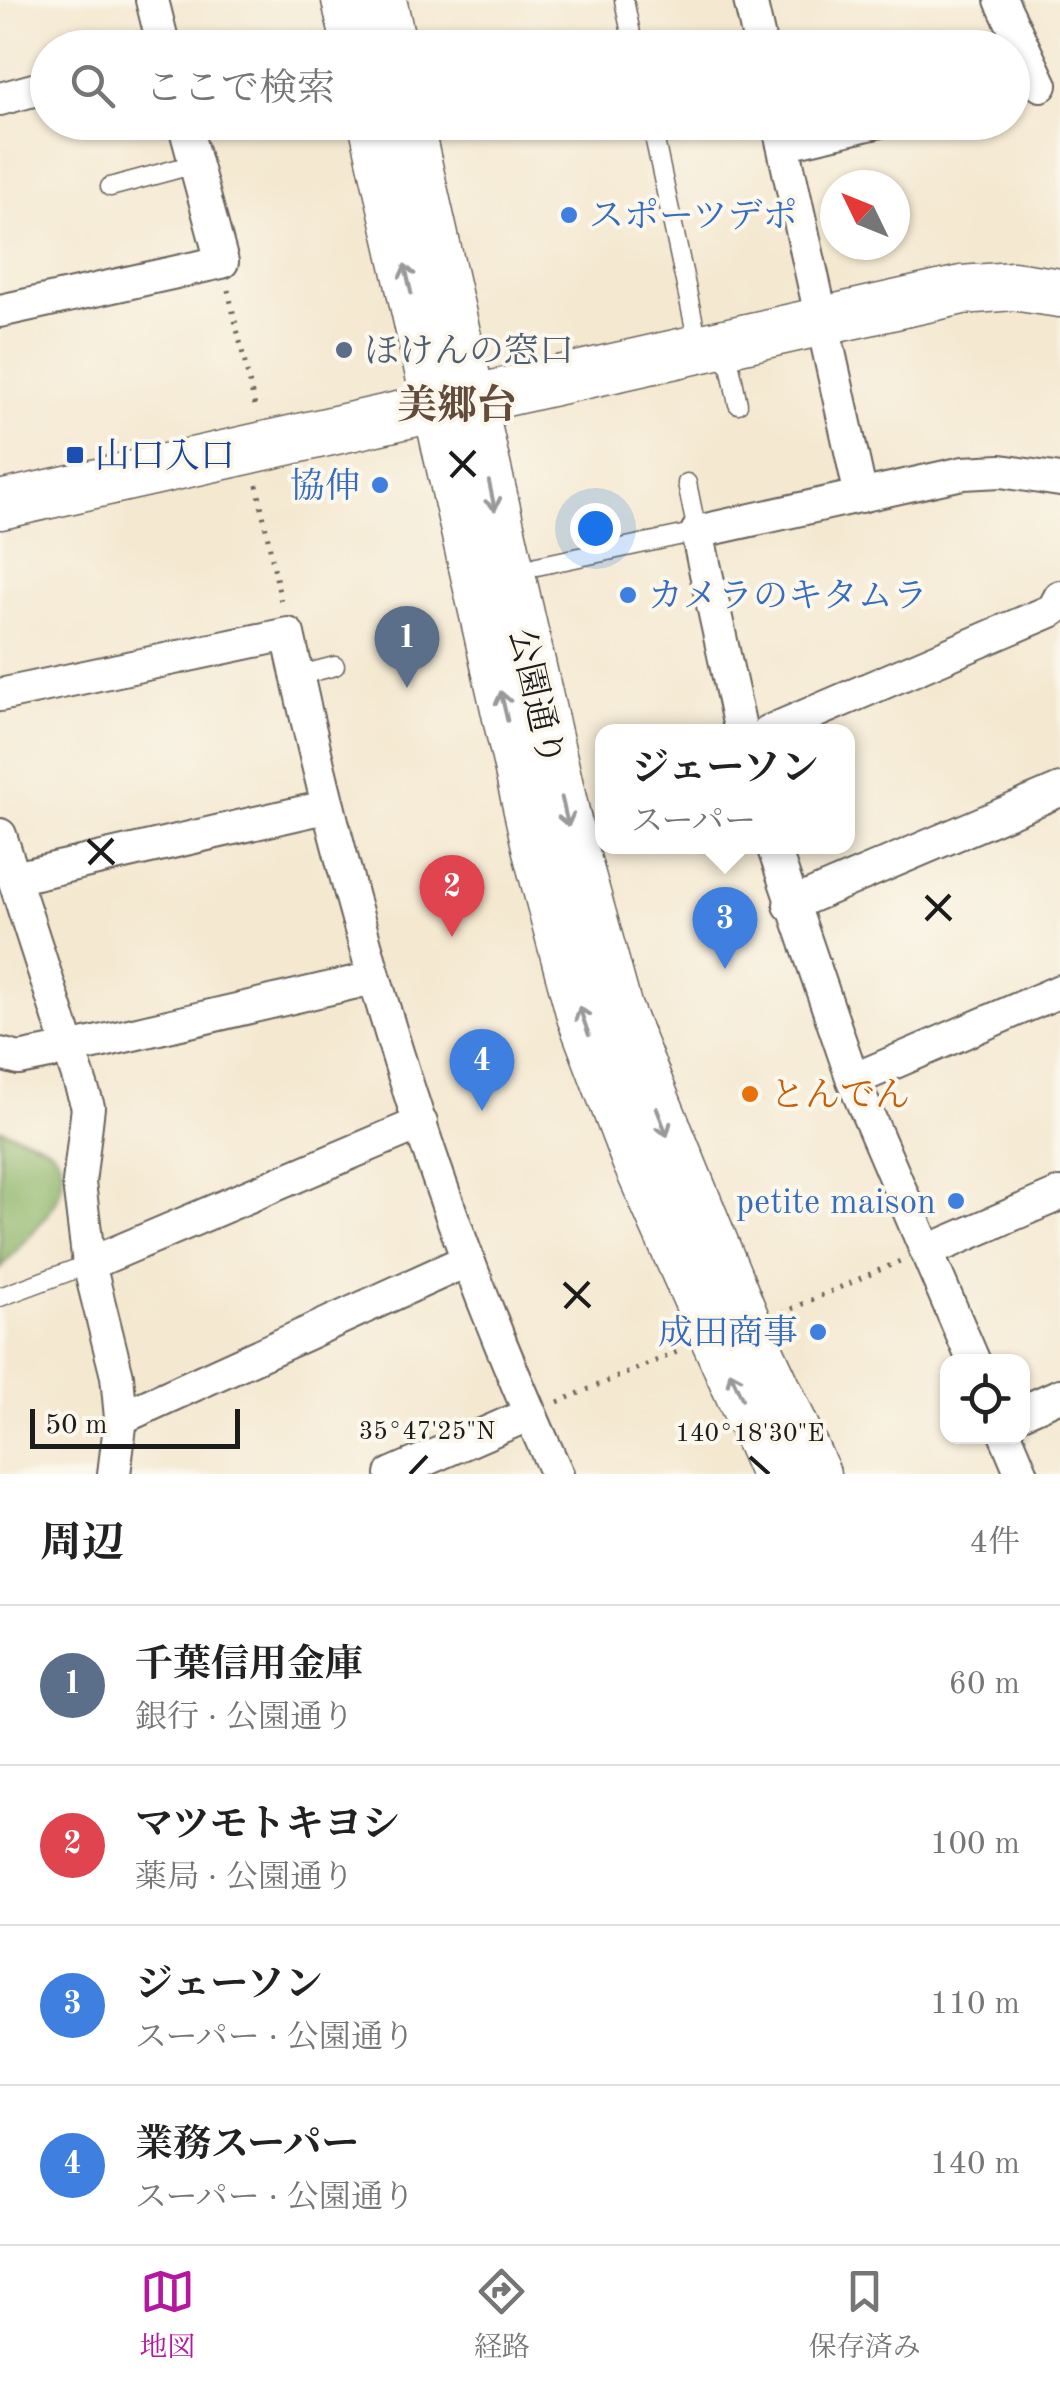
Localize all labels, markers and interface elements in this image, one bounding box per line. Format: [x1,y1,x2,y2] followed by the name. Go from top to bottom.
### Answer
[30,30,1030,140] search box
[65,58,120,113] icon: search
[145,71,335,109] text: ここで検索
[820,170,910,260] north arrow
[589,198,798,235] place label: スポーツデポ
[558,204,580,226] marker: スポーツデポ
[398,264,417,296] one-way arrow
[364,332,574,370] place label: ほけんの窓口
[333,339,355,361] marker: ほけんの窓口
[397,383,517,428] district label: 美郷台
[95,438,235,475] place label: 山口入口
[64,444,86,466] marker: 山口入口
[290,467,360,505] place label: 協伸
[369,474,391,496] marker: 協伸
[484,479,503,511] one-way arrow
[570,503,621,554] your location
[648,579,928,615] place label: カメラのキタムラ
[617,584,639,606] marker: カメラのキタムラ
[374,606,440,688] pin: 1
[502,625,570,770] street label: 公園通り
[494,691,512,723] one-way arrow
[595,724,855,854] popup
[631,751,819,789] text: ジェーソン
[557,795,575,827] one-way arrow
[631,807,756,839] text: スーパー
[420,854,484,937] pin: 2
[692,886,758,969] pin: 3
[573,1005,591,1037] one-way arrow
[450,1028,514,1111] pin: 4
[770,1078,910,1114] place label: とんでん
[739,1083,761,1105] marker: とんでん
[655,1106,673,1137] one-way arrow
[736,1186,936,1221] place label: petite maison
[945,1190,967,1212] marker: petite maison
[658,1314,798,1352] place label: 成田商事
[807,1321,829,1343] marker: 成田商事
[940,1354,1030,1444] map controls
[940,1354,1030,1444] button: locate
[726,1370,744,1401] one-way arrow
[30,1404,240,1448] scale bar
[45,1412,108,1440] text: 50 m
[359,1420,495,1445] text: 35°47'25"N
[675,1422,825,1447] text: 140°18'30"E
[40,1524,124,1566] text: 周辺
[969,1528,1020,1560] text: 4件
[135,1647,363,1685] text: 千葉信用金庫
[63,1669,82,1701] text: 1
[949,1669,1020,1701] text: 60 m
[135,1703,354,1735] text: 銀行 · 公園通り
[135,1807,400,1845] text: マツモトキヨシ
[63,1829,82,1861] text: 2
[930,1829,1020,1861] text: 100 m
[135,1863,354,1895] text: 薬局 · 公園通り
[135,1967,323,2005] text: ジェーソン
[63,1989,82,2021] text: 3
[930,1989,1020,2021] text: 110 m
[135,2023,415,2055] text: スーパー · 公園通り
[135,2127,359,2165] text: 業務スーパー
[63,2149,82,2181] text: 4
[930,2149,1020,2181] text: 140 m
[135,2183,415,2215] text: スーパー · 公園通り
[139,2264,195,2367] tab: 地図
[474,2264,530,2367] tab: 経路
[809,2264,921,2367] tab: 保存済み

